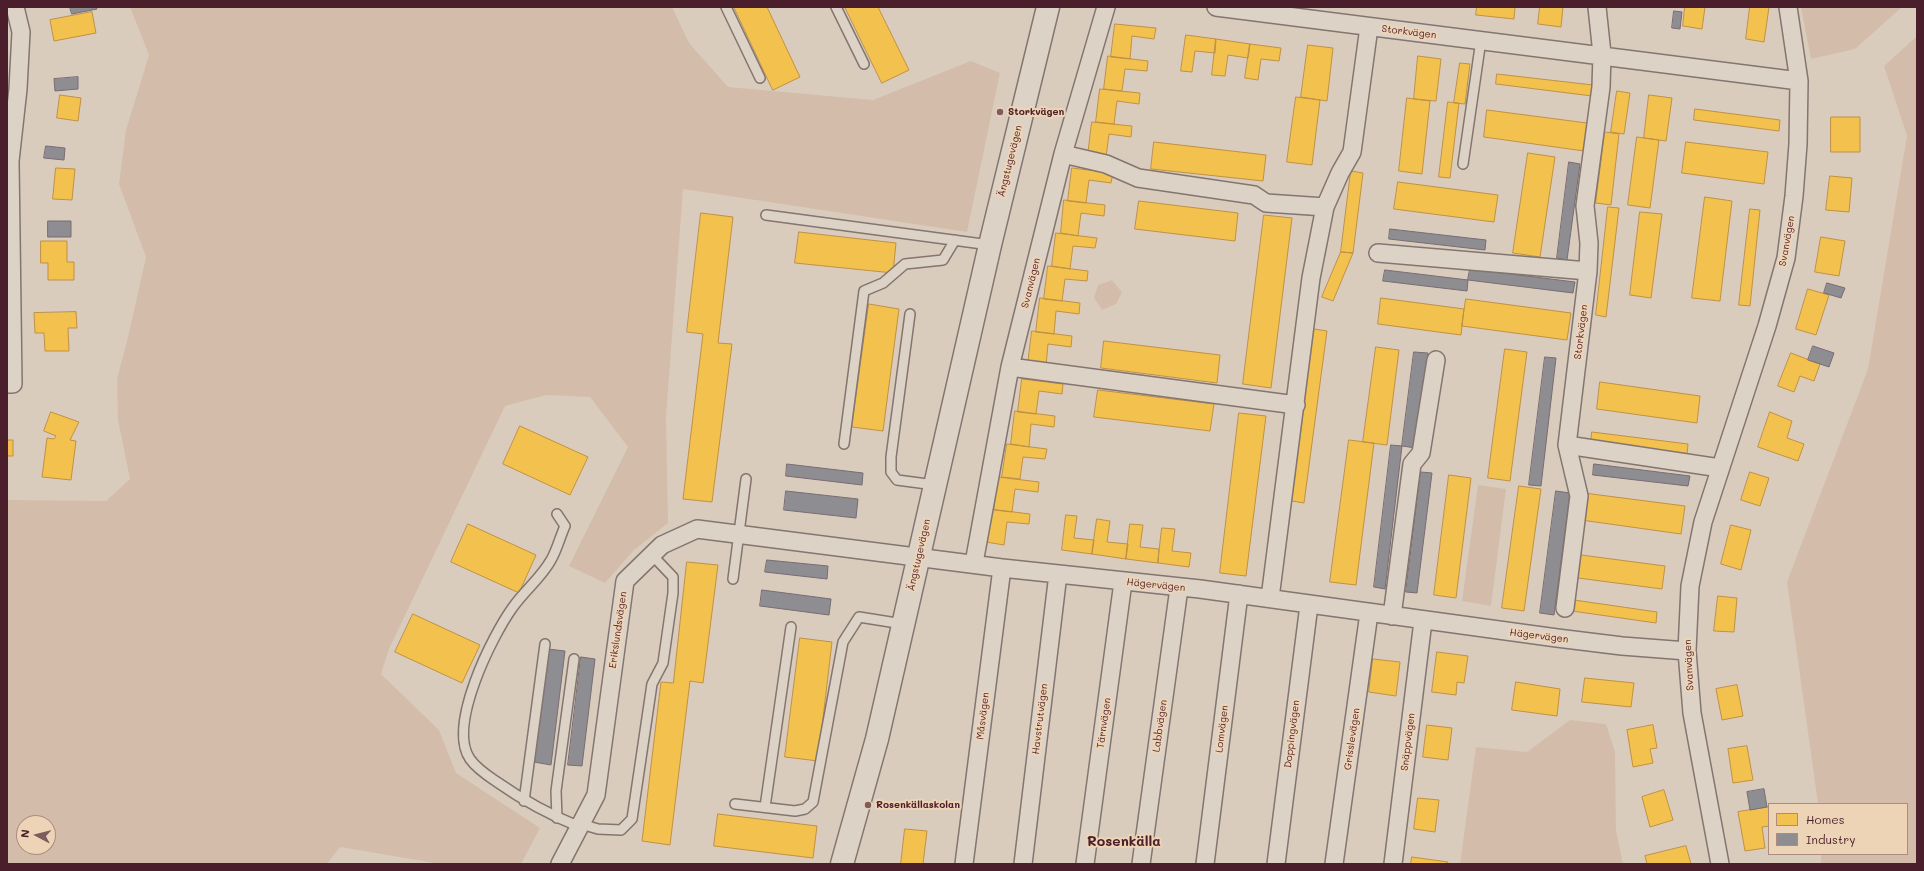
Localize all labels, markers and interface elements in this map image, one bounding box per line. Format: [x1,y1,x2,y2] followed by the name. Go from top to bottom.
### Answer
[1381,23,1437,41] street label: Storkvägen
[1008,106,1064,118] place label: Storkvägen
[995,107,1005,117] marker: Storkvägen
[995,124,1025,198] street label: Ängstugevägen
[1777,215,1797,267] street label: Svanvägen
[1019,257,1043,309] street label: Svanvägen
[1572,304,1590,360] street label: Storkvägen
[905,518,933,592] street label: Ängstugevägen
[1126,576,1186,594] street label: Hägervägen
[607,591,629,669] street label: Erikslundsvägen
[1509,626,1569,646] street label: Hägervägen
[1682,639,1696,691] street label: Svanvägen
[1030,683,1050,755] street label: Havstrutvägen
[974,692,992,740] street label: Måsvägen
[1095,697,1113,749] street label: Tärnvägen
[1150,699,1170,753] street label: Labbvägen
[1282,699,1302,769] street label: Doppingvägen
[1213,705,1231,753] street label: Lomvägen
[1342,707,1362,771] street label: Grisslevägen
[1398,712,1418,772] street label: Snäppvägen
[876,799,960,811] place label: Rosenkällaskolan
[863,800,873,810] marker: Rosenkällaskolan
[1768,803,1908,855] legend
[1806,811,1845,827] text: Homes
[16,815,56,855] north arrow
[17,829,33,839] text: N
[1806,831,1855,847] text: Industry
[1087,834,1161,850] district label: Rosenkälla

